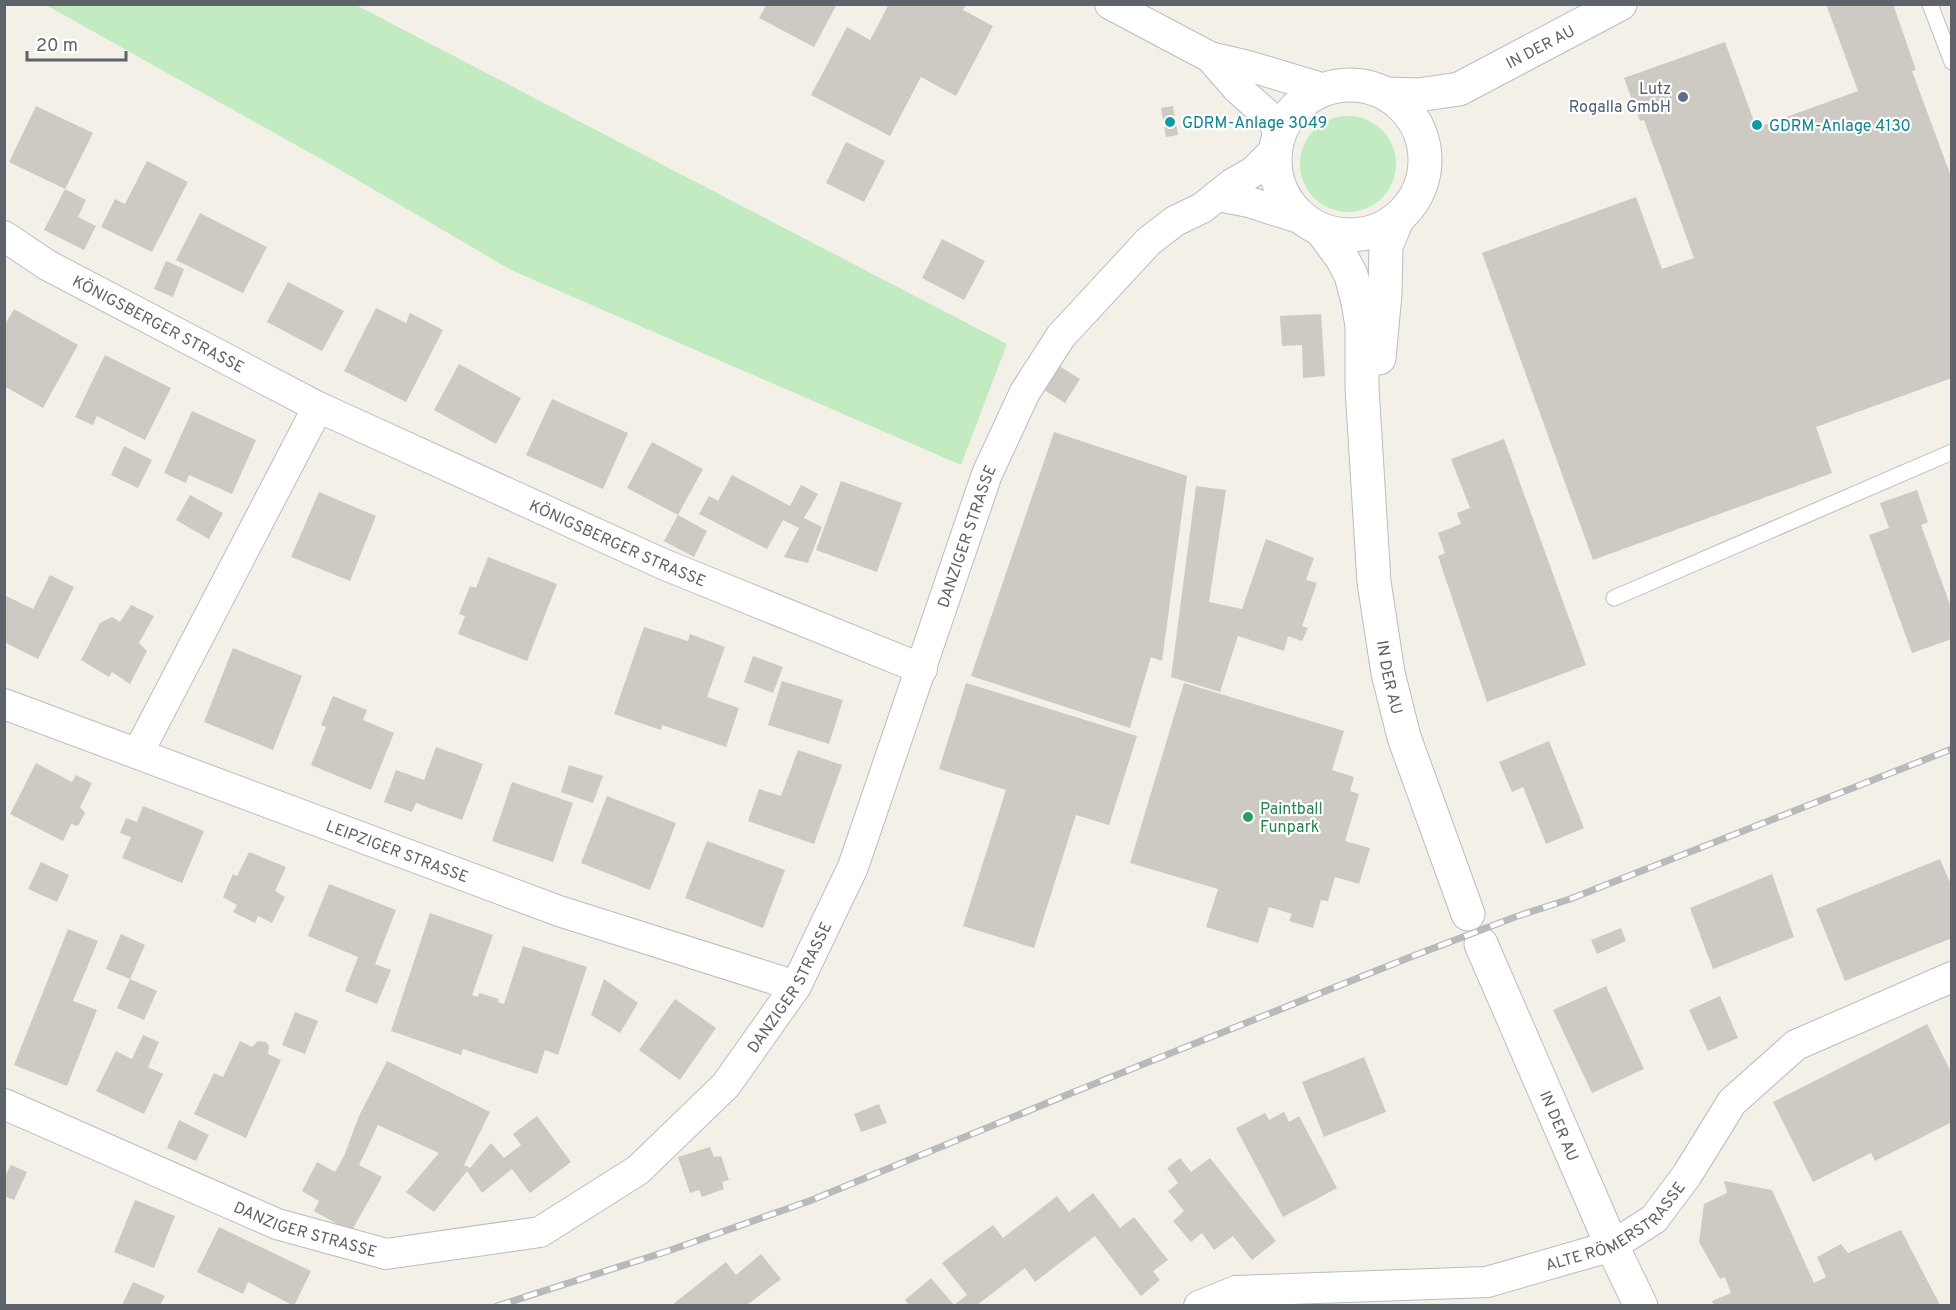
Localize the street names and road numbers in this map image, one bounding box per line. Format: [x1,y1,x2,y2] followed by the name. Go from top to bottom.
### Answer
[1503,22,1579,74] street label: IN DER AU
[68,272,247,379] street label: KÖNIGSBERGER STRASSE
[934,462,1002,611] street label: DANZIGER STRASSE
[526,496,708,592] street label: KÖNIGSBERGER STRASSE
[1371,639,1406,717] street label: IN DER AU
[323,817,471,888] street label: LEIPZIGER STRASSE
[744,919,837,1058] street label: DANZIGER STRASSE
[1534,1088,1582,1165] street label: IN DER AU
[1543,1178,1690,1277] street label: ALTE RÖMERSTRASSE
[230,1198,379,1263] street label: DANZIGER STRASSE

